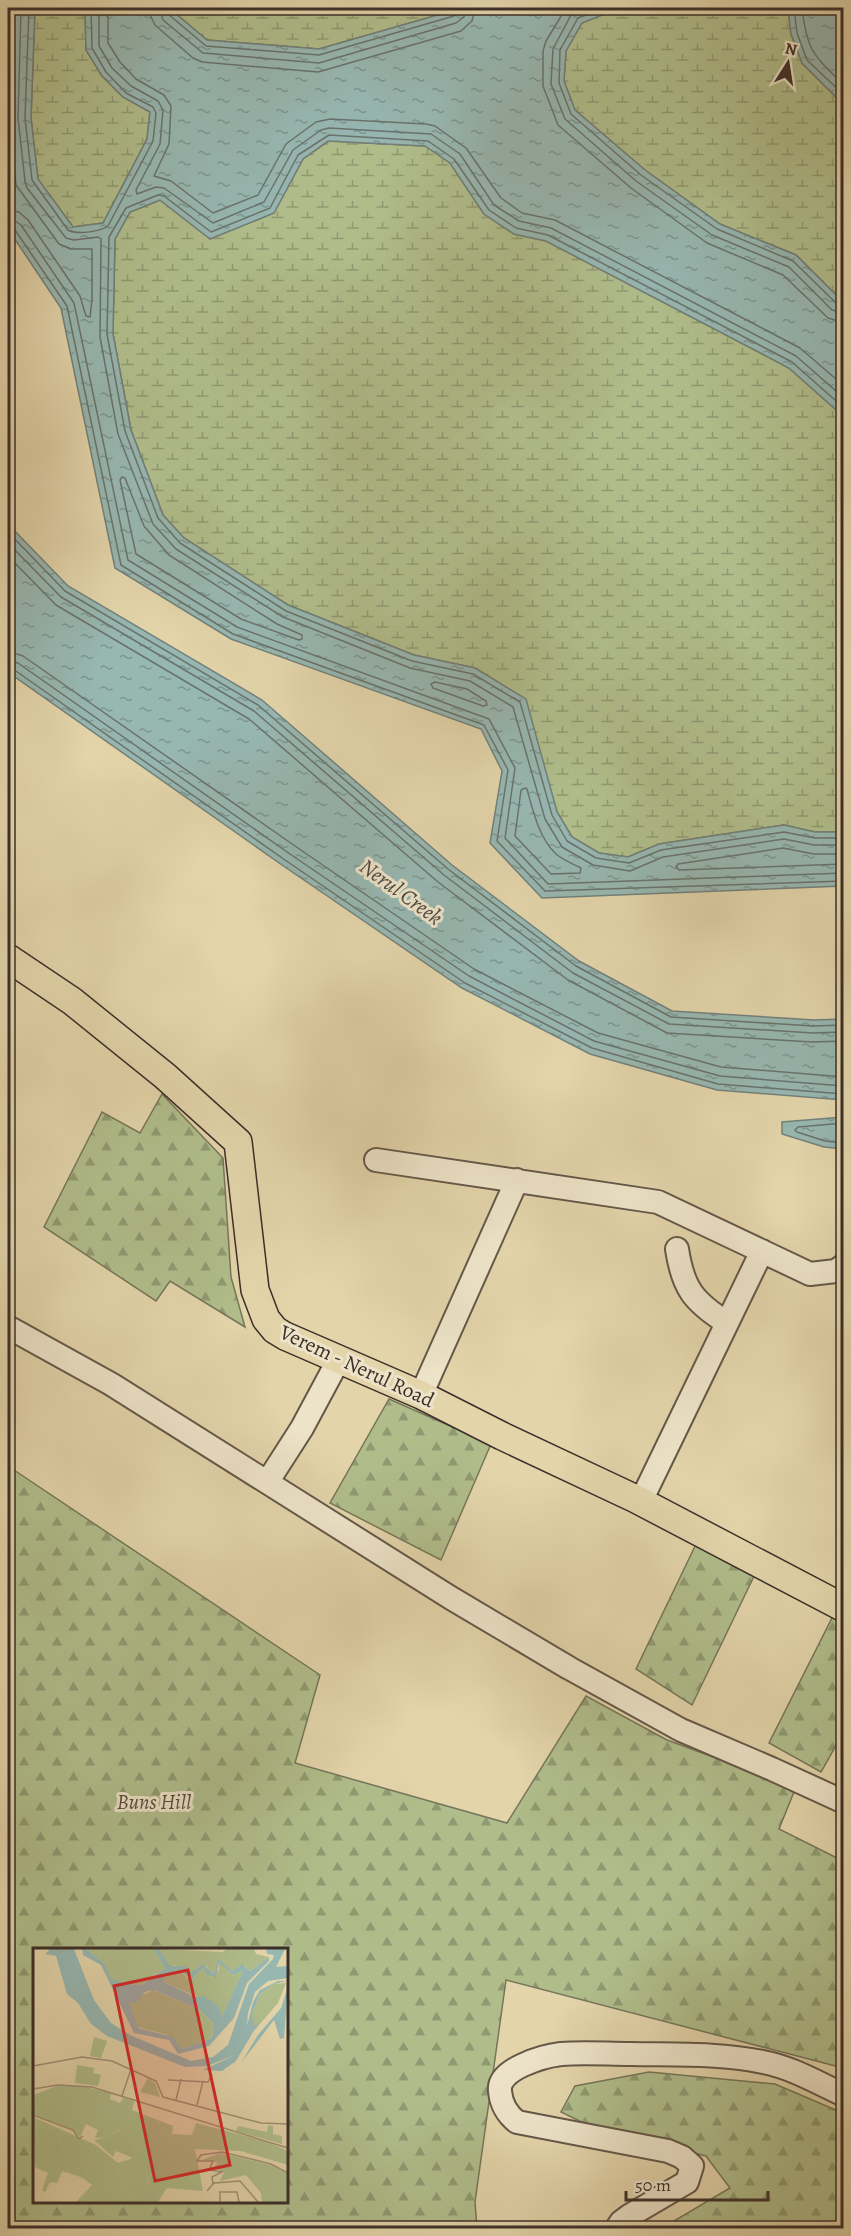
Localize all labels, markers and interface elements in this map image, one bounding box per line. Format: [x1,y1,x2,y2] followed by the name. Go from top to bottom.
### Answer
[758,33,818,93] north arrow
[783,37,799,61] text: N
[353,852,449,932] water label: Nerul Creek
[274,1318,439,1414] street label: Verem - Nerul Road
[117,1788,192,1816] park label: Buns Hill
[33,1948,288,2203] inset map
[626,2164,768,2202] scale bar
[635,2173,671,2197] text: 50 m

